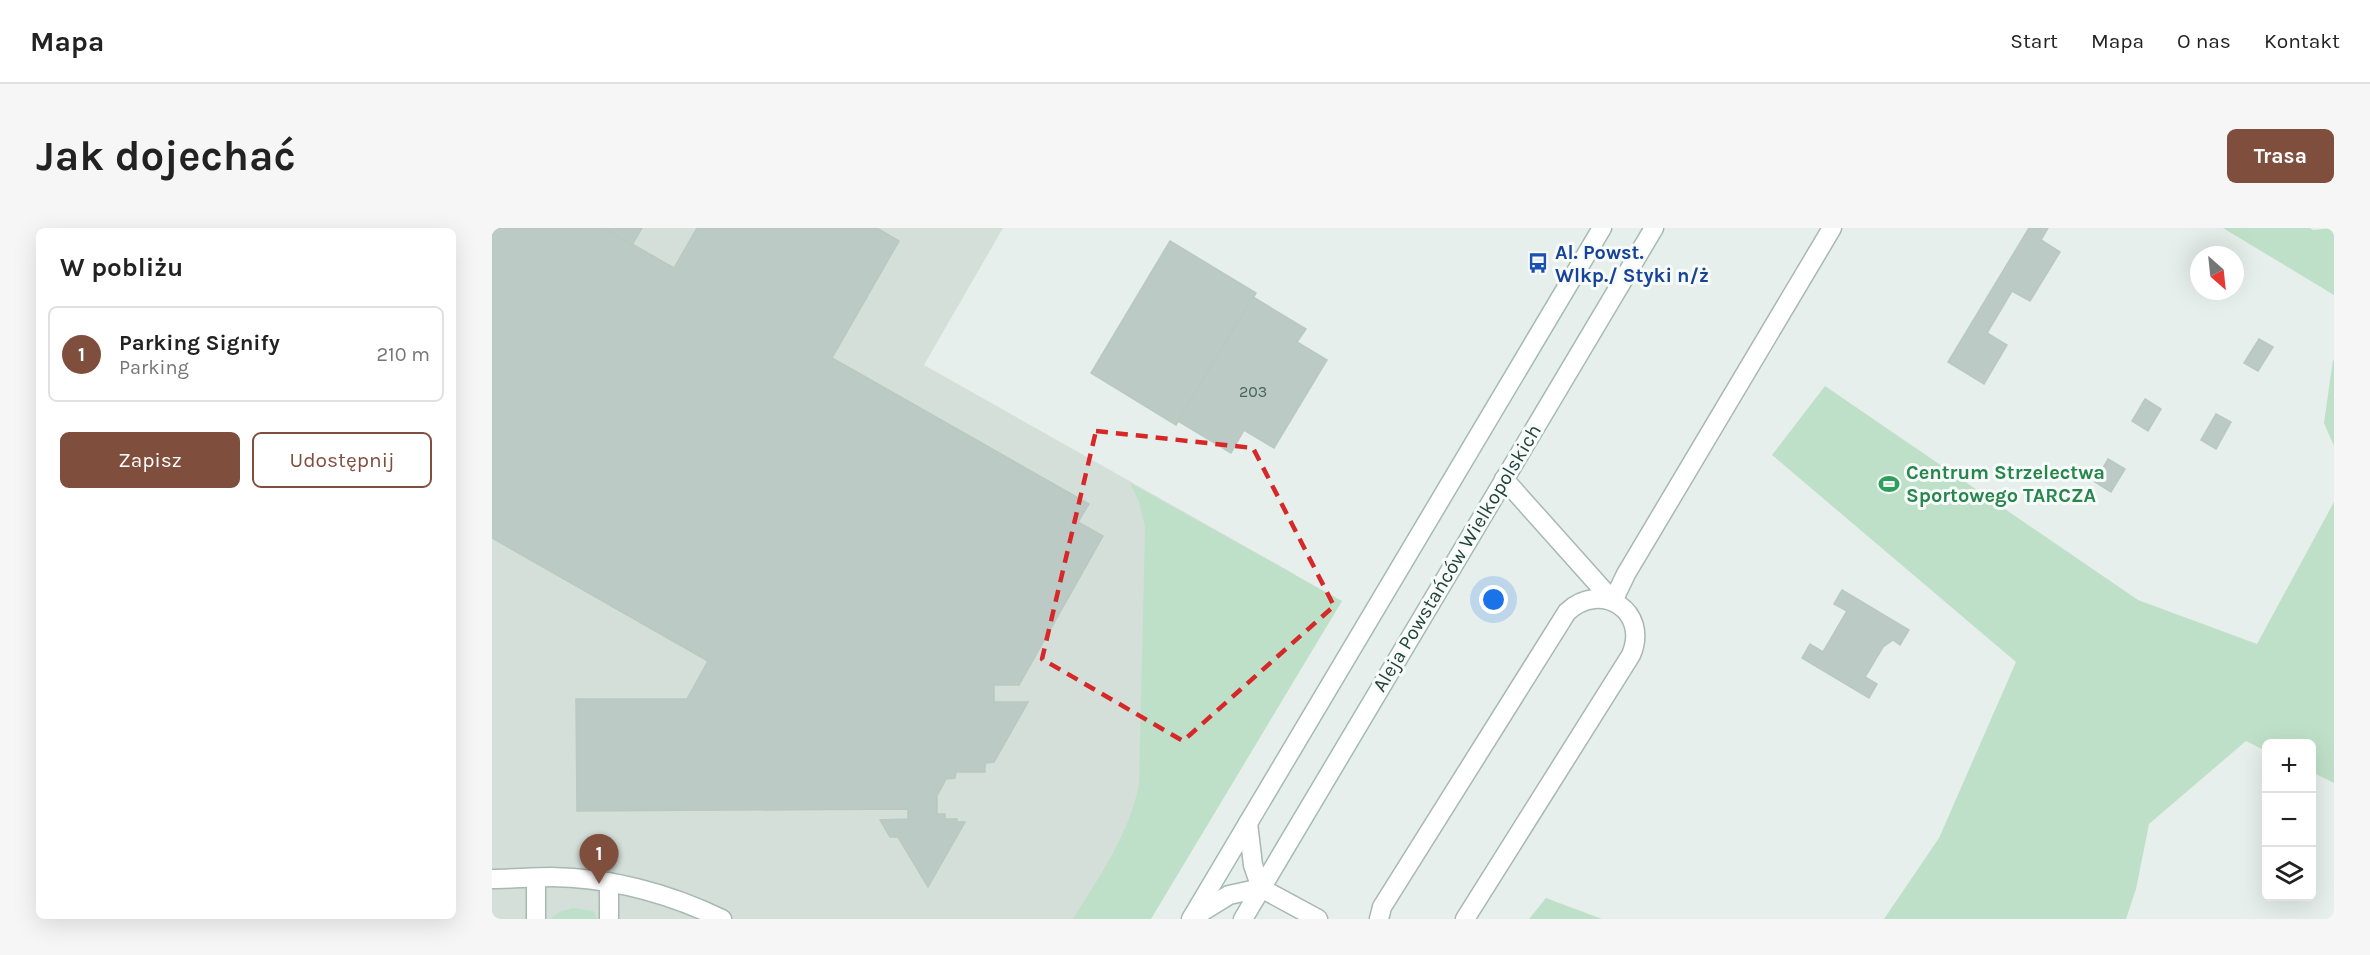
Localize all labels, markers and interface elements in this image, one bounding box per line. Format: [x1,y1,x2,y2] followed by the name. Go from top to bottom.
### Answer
[30,25,104,58] text: Mapa
[2010,29,2058,53] text: Start
[2091,29,2144,53] text: Mapa
[2177,29,2231,53] text: O nas
[2264,29,2340,53] text: Kontakt
[2227,129,2334,183] button: Trasa
[36,131,296,181] text: Jak dojechać
[1555,241,1709,287] place label: Al. Powst. Wlkp./ Styki n/ż
[2190,246,2244,300] north arrow
[1526,251,1550,275] bus stop icon: Al. Powst. Wlkp./ Styki n/ż
[60,252,183,283] text: W pobliżu
[119,330,280,356] text: Parking Signify
[78,343,85,366] text: 1
[376,343,430,366] text: 210 m
[119,356,189,379] text: Parking
[1239,382,1267,401] house number: 203
[1368,420,1546,696] street label: Aleja Powstańców Wielkopolskich
[60,432,240,488] button: Zapisz
[252,432,432,488] button: Udostępnij
[1906,461,2105,507] place label: Centrum Strzelectwa Sportowego TARCZA
[1877,472,1901,496] sports icon: Centrum Strzelectwa Sportowego TARCZA
[1479,585,1508,614] your location
[2262,739,2316,901] map controls
[2262,739,2316,793] button: +
[2262,793,2316,847] button: −
[580,834,618,884] pin: 1
[2262,847,2316,901] button: layers

